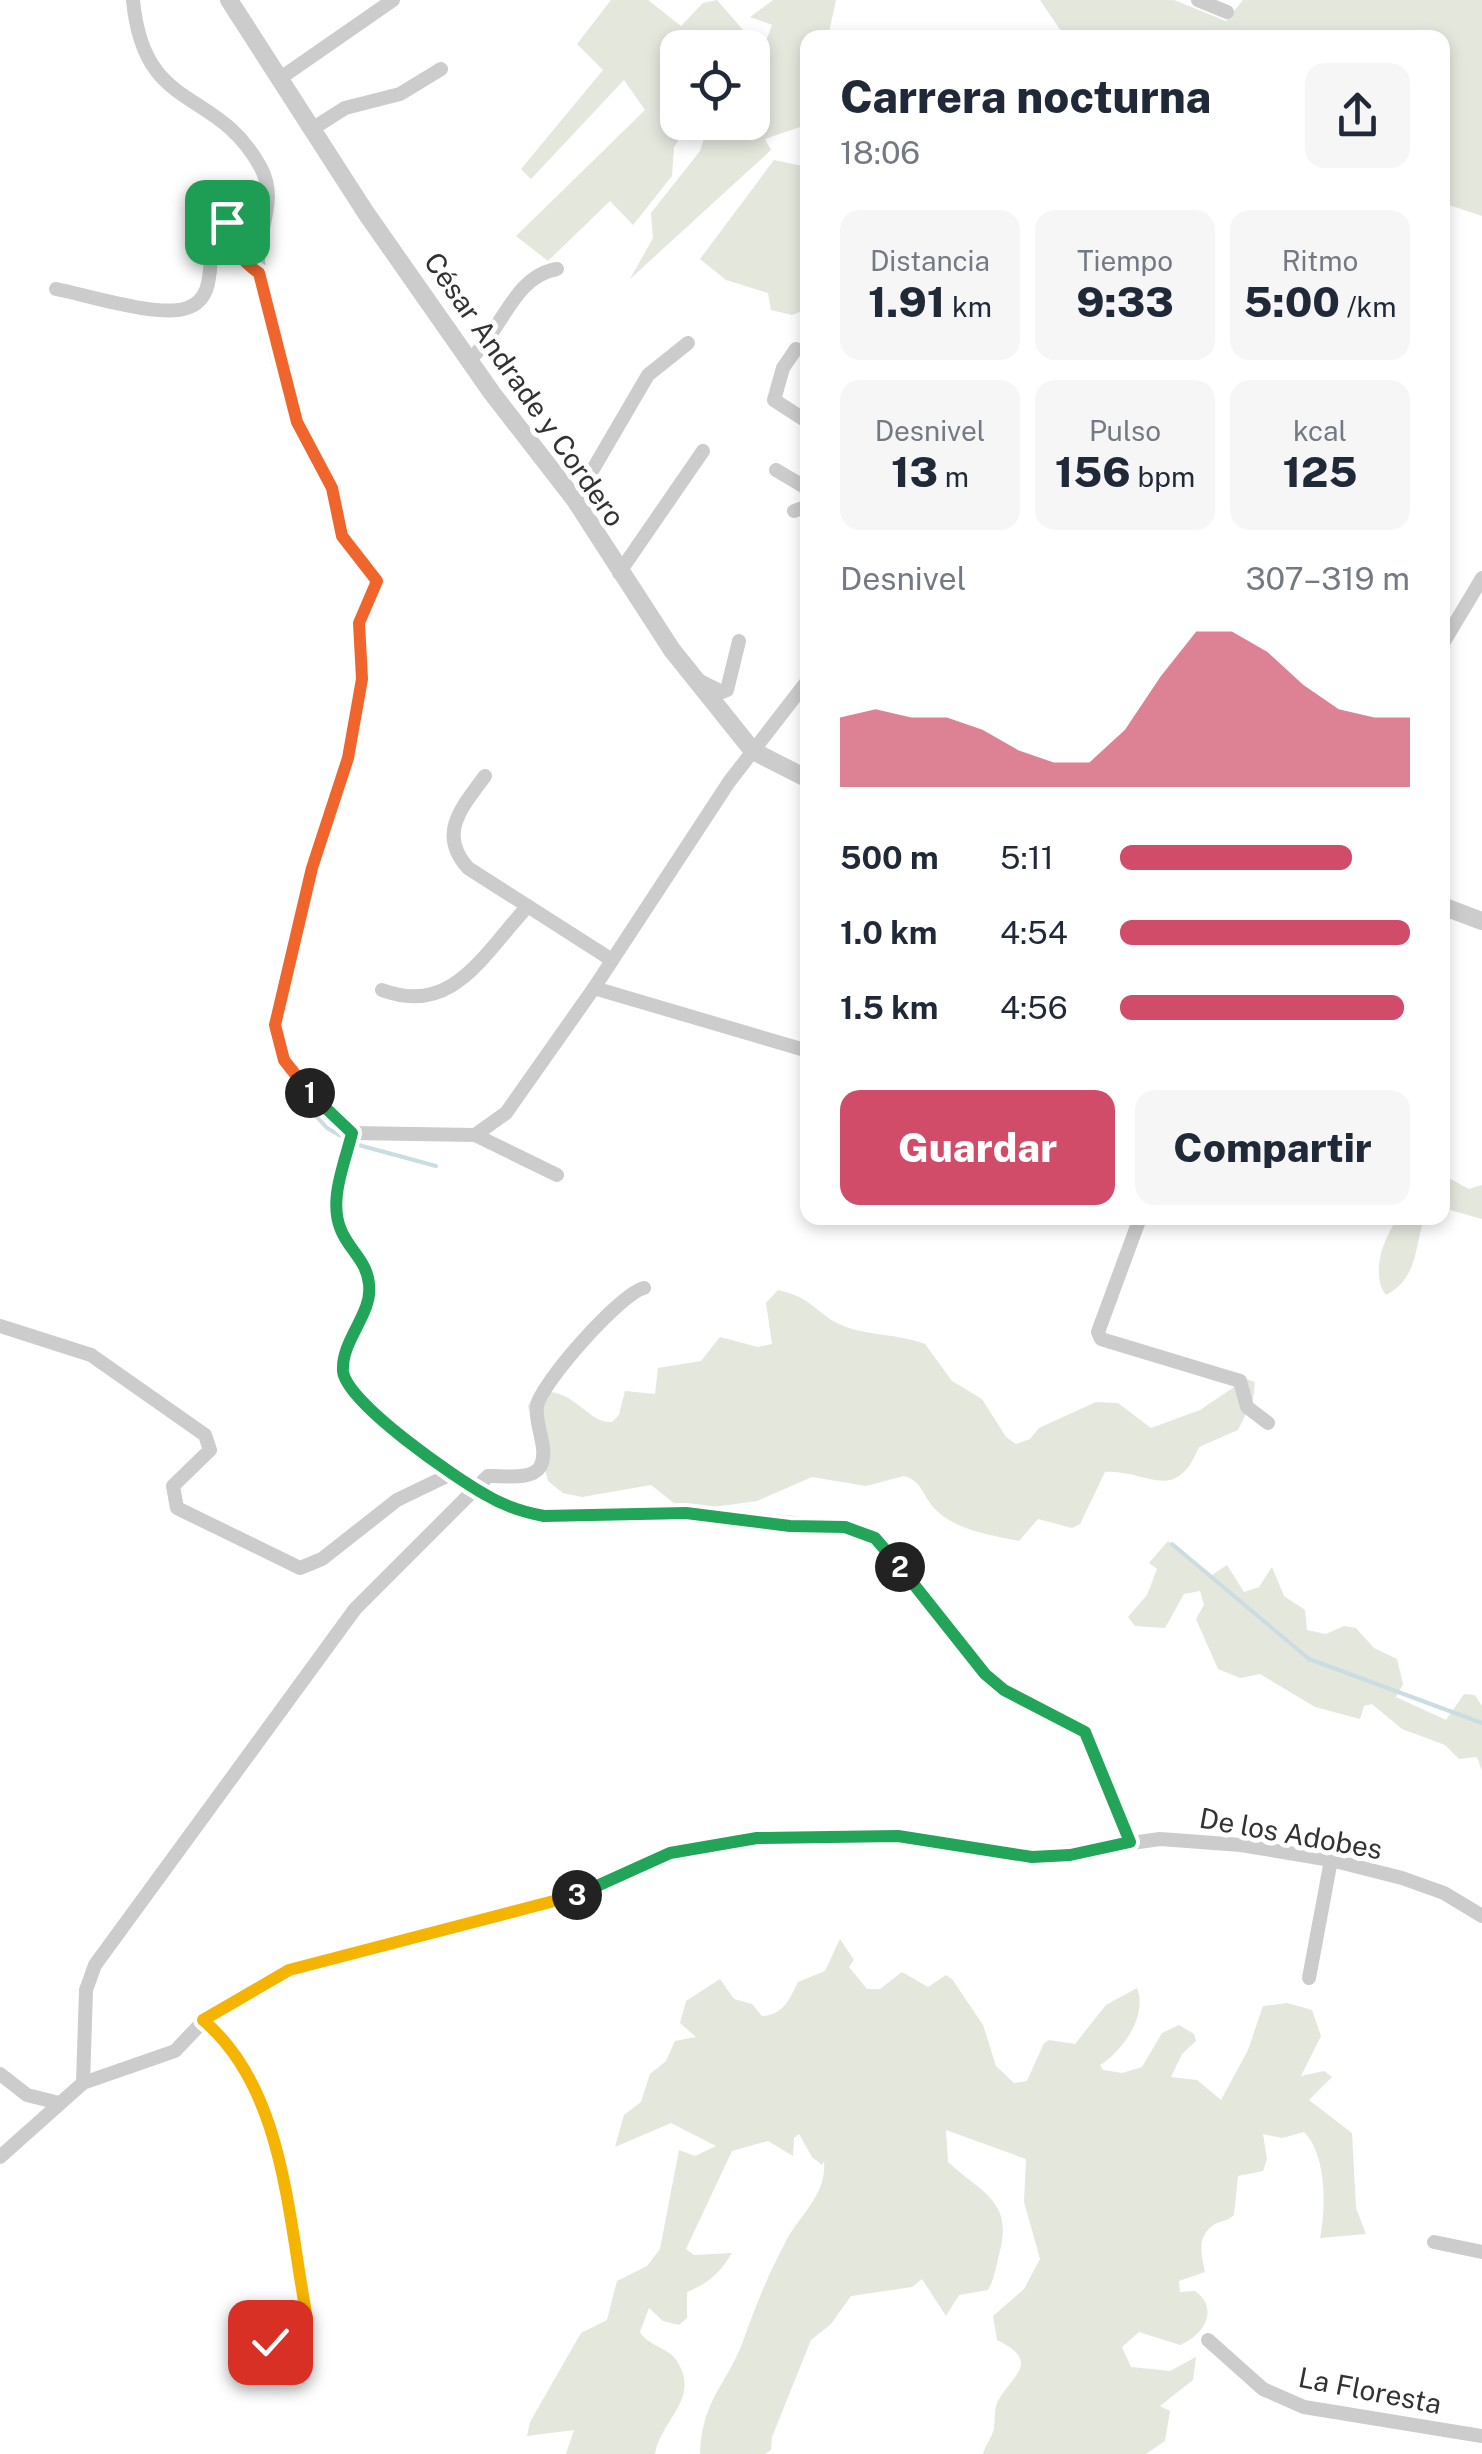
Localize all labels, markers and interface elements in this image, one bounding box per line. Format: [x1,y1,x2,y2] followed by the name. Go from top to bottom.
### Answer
[660,30,770,140] map controls
[660,30,770,140] button: locate
[1305,63,1410,168] button: share
[840,70,1211,123] text: Carrera nocturna
[840,134,920,171] text: 18:06
[185,180,270,265] pin
[200,195,255,250] icon: arrive
[870,244,990,277] text: Distancia
[1077,244,1173,277] text: Tiempo
[1282,244,1358,277] text: Ritmo
[418,246,632,532] street label: César Andrade y Cordero
[868,277,945,326] text: 1.91
[1076,277,1174,326] text: 9:33
[1243,277,1340,326] text: 5:00
[945,290,992,323] text: km
[1340,290,1397,323] text: /km
[875,414,985,447] text: Desnivel
[1089,414,1161,447] text: Pulso
[1293,414,1347,447] text: kcal
[891,447,938,496] text: 13
[1055,447,1131,496] text: 156
[1283,447,1357,496] text: 125
[938,460,969,493] text: m
[1131,460,1195,493] text: bpm
[840,560,966,597] text: Desnivel
[1245,560,1410,597] text: 307–319 m
[840,839,939,876] text: 500 m
[1000,839,1054,876] text: 5:11
[840,914,937,951] text: 1.0 km
[1000,914,1068,951] text: 4:54
[840,989,938,1026] text: 1.5 km
[1000,989,1068,1026] text: 4:56
[285,1068,335,1118] pin: 1
[304,1076,316,1109] text: 1
[840,1090,1115,1205] button: Guardar
[1135,1090,1410,1205] button: Compartir
[875,1542,925,1592] pin: 2
[891,1550,909,1583] text: 2
[1197,1801,1385,1865] street label: De los Adobes
[552,1870,602,1920] pin: 3
[568,1878,586,1911] text: 3
[228,2300,313,2385] pin
[243,2315,298,2370] icon: check
[1296,2360,1444,2420] street label: La Floresta

